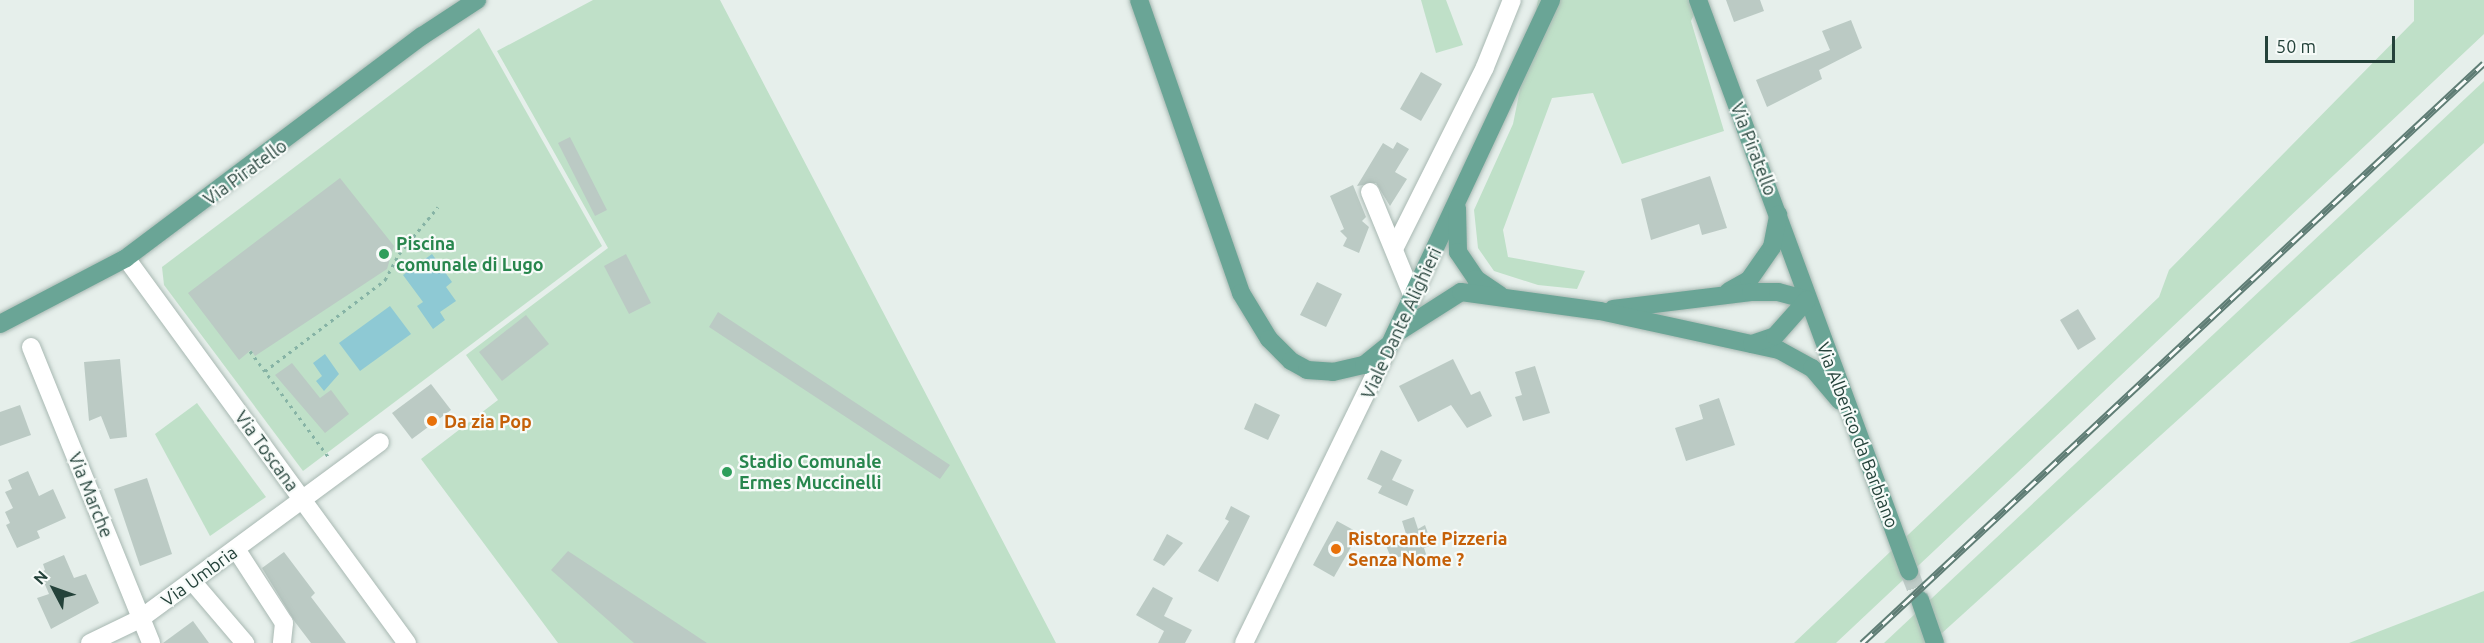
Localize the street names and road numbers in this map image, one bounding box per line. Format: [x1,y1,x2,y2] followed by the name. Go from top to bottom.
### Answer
[1726,99,1782,199] street label: Via Piratello
[199,134,291,210] street label: Via Piratello
[1356,244,1446,402] street label: Viale Dante Alighieri
[1813,339,1903,531] street label: Via Alberico da Barbiano
[231,406,303,496] street label: Via Toscana
[64,449,118,541] street label: Via Marche
[157,541,241,611] street label: Via Umbria

